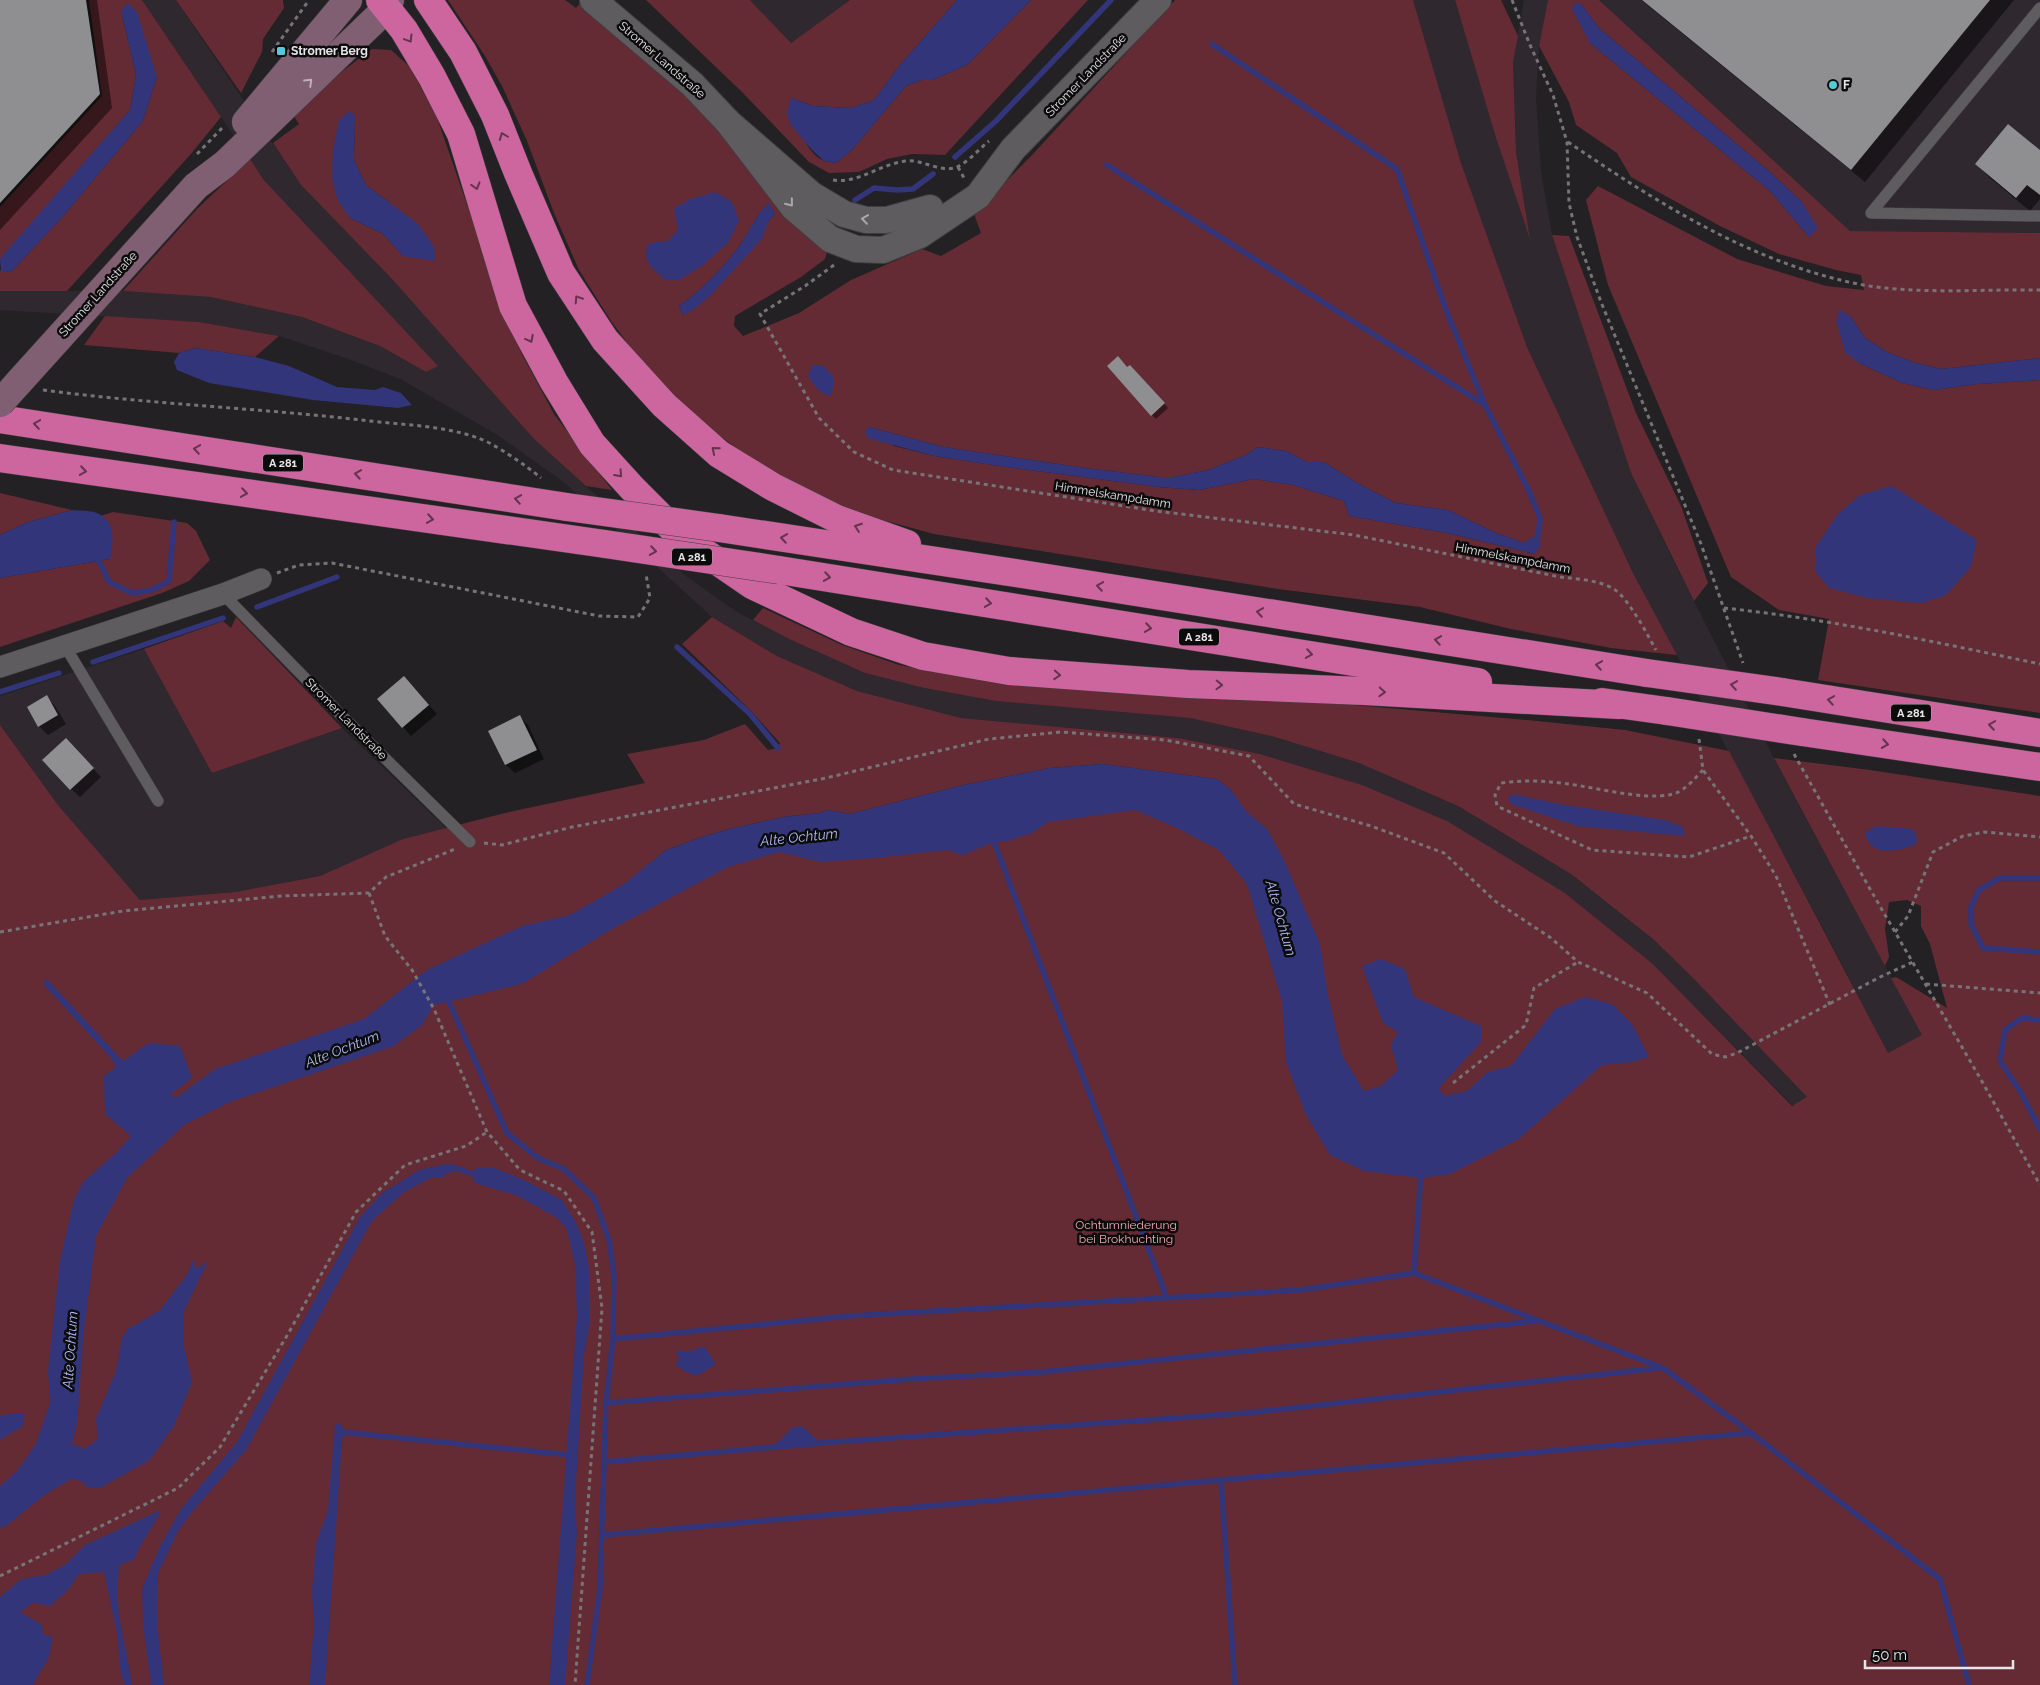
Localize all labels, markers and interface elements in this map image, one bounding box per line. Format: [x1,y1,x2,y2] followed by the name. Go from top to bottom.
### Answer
[616,19,708,101] street label: Stromer Landstraße
[1043,31,1129,119] street label: Stromer Landstraße
[403,33,413,42] one-way arrow
[291,44,368,58] place label: Stromer Berg
[275,45,287,57] marker: Stromer Berg
[1843,78,1850,92] place label: F
[304,79,313,88] one-way arrow
[1827,79,1839,91] marker: F
[499,132,509,141] one-way arrow
[471,181,481,190] one-way arrow
[784,197,792,206] one-way arrow
[861,214,869,225] one-way arrow
[56,249,140,339] street label: Stromer Landstraße
[575,296,585,305] one-way arrow
[524,333,534,342] one-way arrow
[32,420,41,430] one-way arrow
[193,445,202,455] one-way arrow
[712,448,721,456] one-way arrow
[263,454,303,472] road number: A 281
[78,465,87,475] one-way arrow
[613,469,622,478] one-way arrow
[353,470,362,480] one-way arrow
[1054,479,1172,511] street label: Himmelskampdamm
[240,487,248,498] one-way arrow
[514,495,523,505] one-way arrow
[426,513,434,524] one-way arrow
[854,522,863,532] one-way arrow
[779,533,787,544] one-way arrow
[1454,540,1572,576] street label: Himmelskampdamm
[648,545,657,555] one-way arrow
[672,548,712,566] road number: A 281
[823,572,832,582] one-way arrow
[1095,581,1103,592] one-way arrow
[983,597,992,607] one-way arrow
[1256,607,1265,617] one-way arrow
[1144,623,1153,633] one-way arrow
[1179,628,1219,646] road number: A 281
[1434,635,1442,645] one-way arrow
[1304,649,1313,659] one-way arrow
[1594,661,1603,671] one-way arrow
[1053,669,1061,680] one-way arrow
[302,675,390,763] street label: Stromer Landstraße
[1216,680,1224,690] one-way arrow
[1729,681,1738,691] one-way arrow
[1378,686,1386,697] one-way arrow
[1827,696,1836,706] one-way arrow
[1891,704,1931,721] road number: A 281
[1987,721,1996,731] one-way arrow
[1881,738,1889,749] one-way arrow
[758,825,839,849] water label: Alte Ochtum
[1262,877,1299,958] water label: Alte Ochtum
[302,1028,381,1071] water label: Alte Ochtum
[1075,1218,1177,1246] park label: Ochtumniederung bei Brokhuchting
[59,1311,81,1390] water label: Alte Ochtum
[1865,1638,2012,1670] scale bar
[1872,1646,1907,1664] text: 50 m

